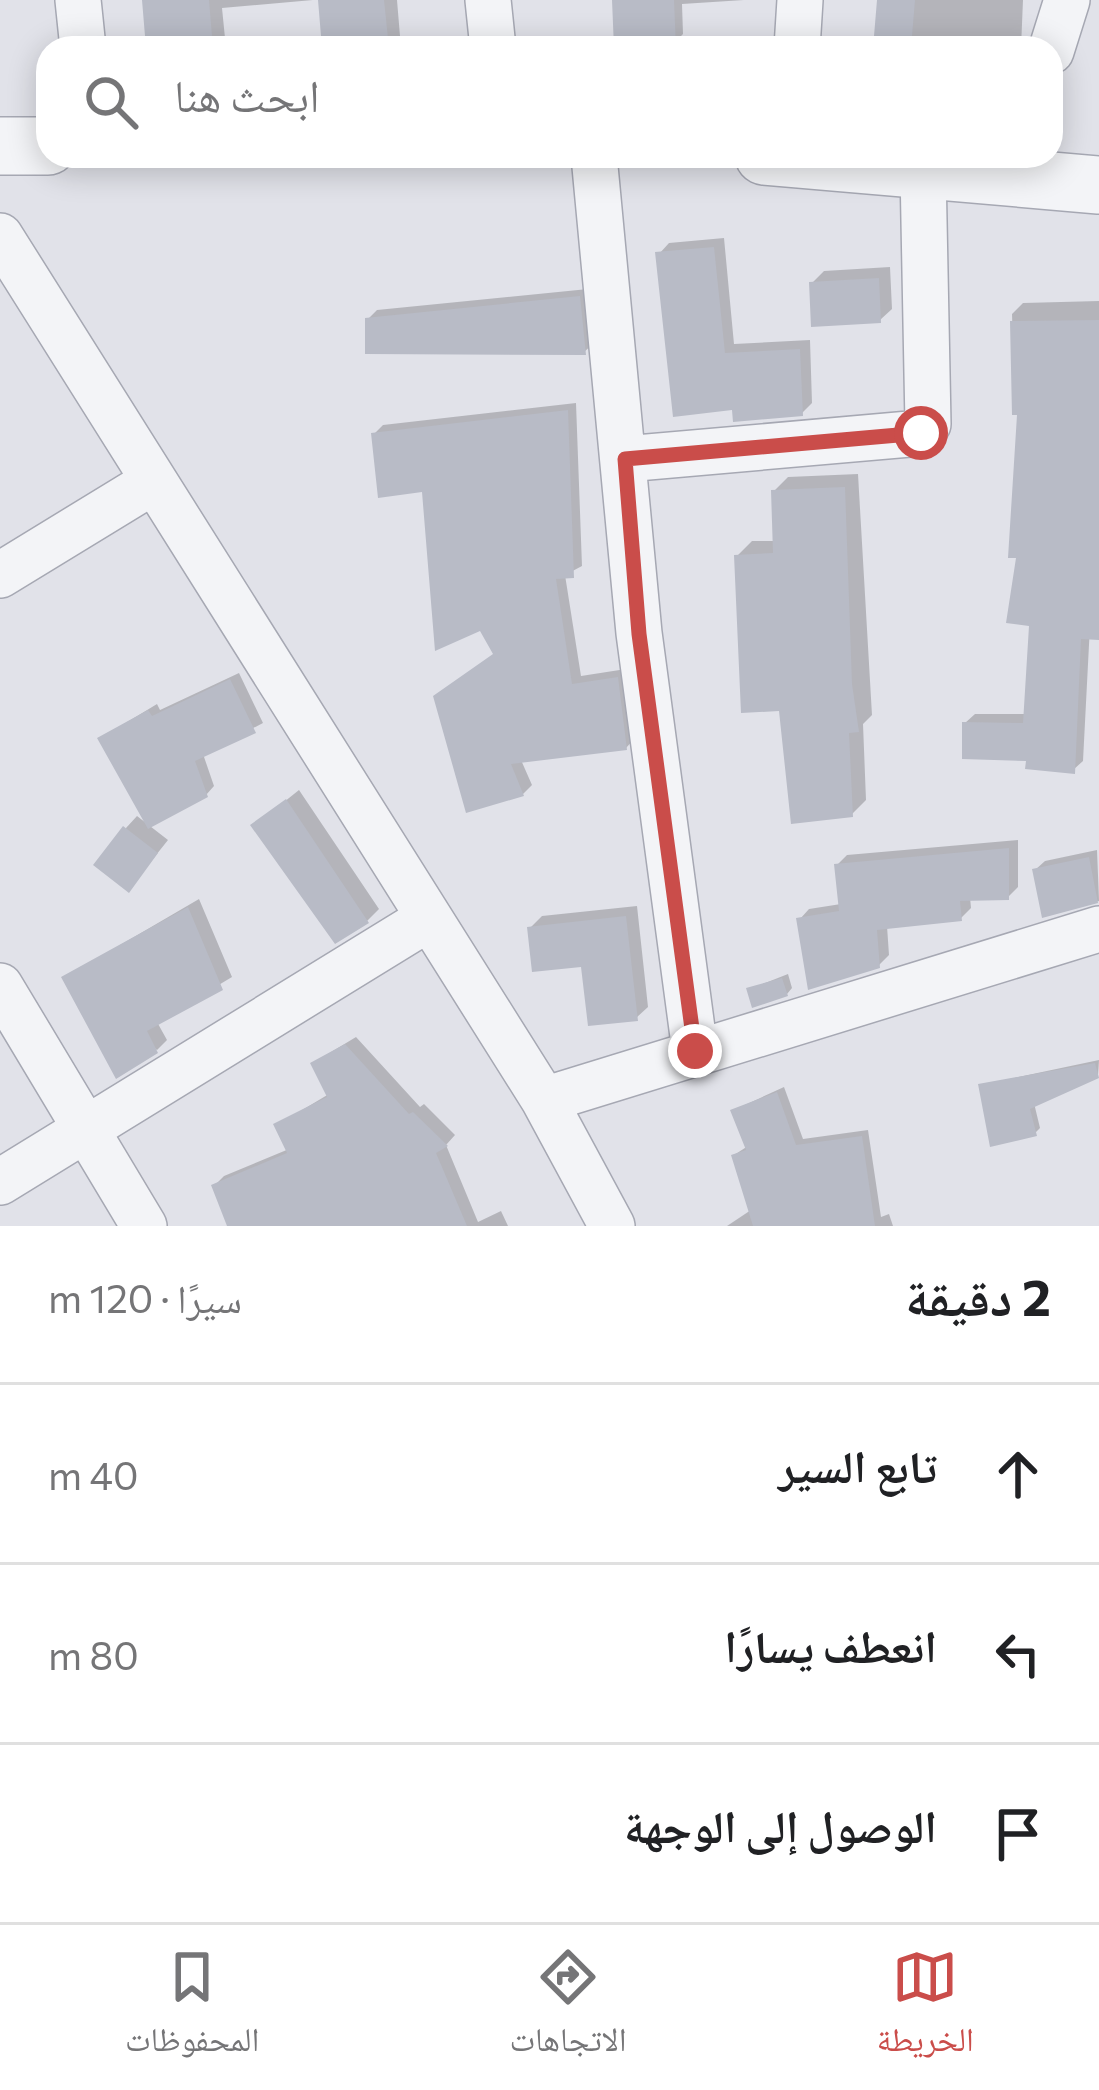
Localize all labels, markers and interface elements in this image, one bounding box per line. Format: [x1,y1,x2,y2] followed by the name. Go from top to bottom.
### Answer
[36,36,1063,168] search box
[174,66,320,121] text: ابحث هنا
[78,69,144,135] icon: search
[894,406,948,460] route start
[668,1024,722,1078] route end
[905,1264,1051,1327] text: 2 دقيقة
[48,1273,242,1321] text: سيرًا · 120 m
[778,1437,937,1492] text: تابع السير
[985,1441,1051,1507] icon: ahead
[48,1450,138,1498] text: 40 m
[724,1617,937,1672] text: انعطف يسارًا
[985,1621,1051,1687] icon: left
[48,1630,139,1678] text: 80 m
[624,1797,937,1852] text: الوصول إلى الوجهة
[985,1801,1051,1867] icon: arrive
[125,1944,259,2072] tab: المحفوظات
[509,1944,627,2072] tab: الاتجاهات
[877,1944,974,2072] tab: الخريطة

